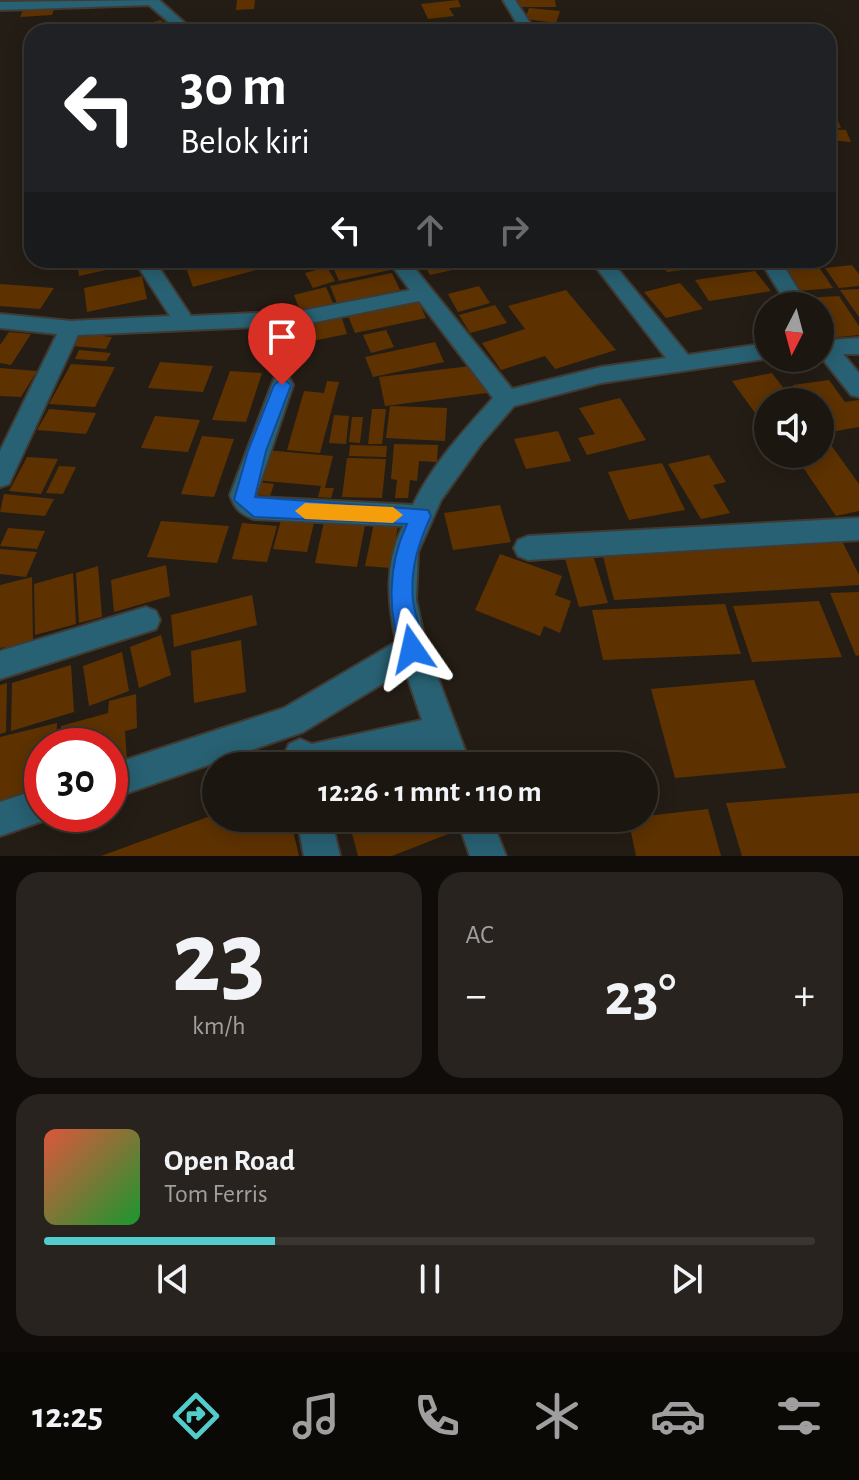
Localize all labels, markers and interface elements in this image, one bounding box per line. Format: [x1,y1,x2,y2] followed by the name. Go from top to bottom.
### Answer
[48,56,152,160] icon: left
[180,59,287,115] text: 30 m
[180,124,310,160] text: Belok kiri
[324,208,368,252] icon: left
[408,208,452,252] icon: ahead
[492,208,536,252] icon: right
[754,292,834,372] north arrow
[754,292,834,468] map controls
[248,303,316,385] pin
[260,315,304,359] icon: arrive
[754,388,834,468] button: sound
[370,607,454,691] position arrow
[24,728,128,832] speed limit sign: 30
[318,777,542,807] text: 12:26 · 1 mnt · 110 m
[172,907,266,1011] text: 23
[466,922,494,948] text: AC
[604,966,676,1026] text: 23°
[466,974,487,1018] text: −
[794,974,815,1018] text: +
[192,1013,246,1039] text: km/h
[164,1146,295,1176] text: Open Road
[164,1181,268,1207] text: Tom Ferris
[151,1257,195,1301] icon: previous
[408,1257,452,1301] icon: pause
[665,1257,709,1301] icon: next
[168,1388,224,1444] icon: directions
[288,1388,344,1444] icon: music
[409,1388,465,1444] icon: phone
[529,1388,585,1444] icon: climate
[650,1388,706,1444] icon: car
[771,1388,827,1444] icon: filters
[32,1398,103,1434] text: 12:25

